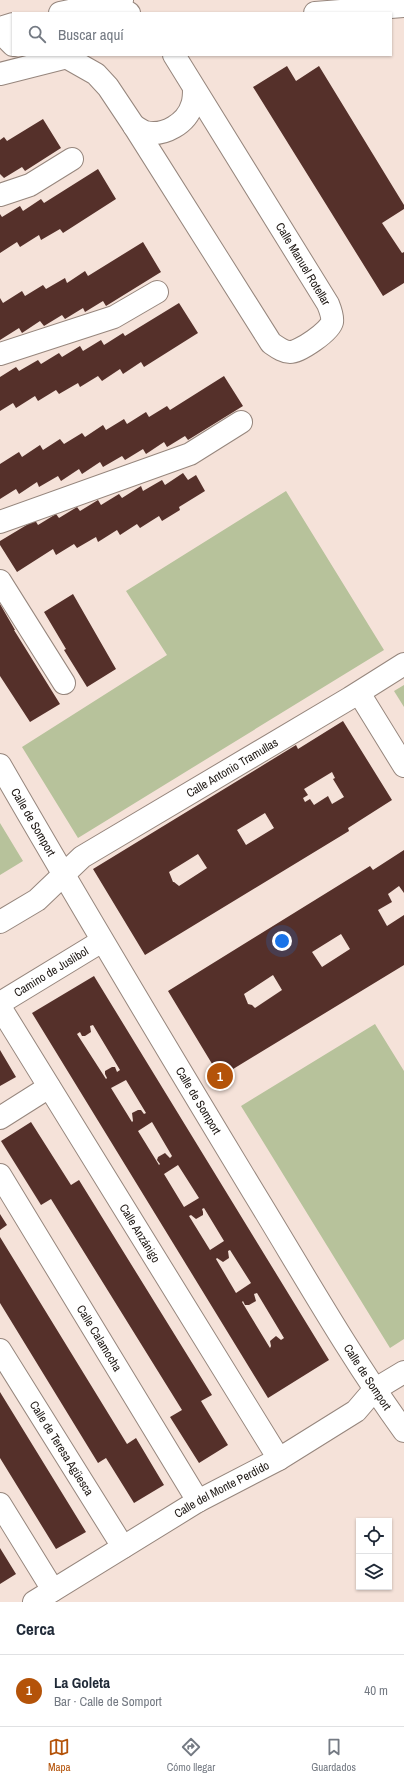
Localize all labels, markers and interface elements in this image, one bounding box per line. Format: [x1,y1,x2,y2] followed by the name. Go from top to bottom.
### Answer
[12,12,392,56] search box
[26,23,48,45] icon: search
[58,24,124,45] text: Buscar aquí
[272,220,334,309] street label: Calle Manuel Rotellar
[183,734,281,801] street label: Calle Antonio Tramullas
[7,785,59,859] street label: Calle de Somport
[272,931,292,951] your location
[11,943,91,1001] street label: Camino de Juslibol
[207,1061,233,1091] pin: 1
[172,1064,225,1138] street label: Calle de Somport
[115,1201,164,1266] street label: Calle Anzánigo
[73,1302,126,1375] street label: Calle Calamocha
[340,1341,395,1414] street label: Calle de Somport
[26,1398,97,1499] street label: Calle de Teresa Agüesca
[171,1457,272,1522] street label: Calle del Monte Perdido
[356,1518,392,1590] map controls
[356,1518,392,1554] button: locate
[356,1554,392,1590] button: layers
[16,1617,55,1640] text: Cerca
[54,1672,110,1693] text: La Goleta
[26,1682,32,1699] text: 1
[364,1682,388,1699] text: 40 m
[54,1693,162,1710] text: Bar · Calle de Somport
[48,1736,71,1774] tab: Mapa
[167,1736,215,1774] tab: Cómo llegar
[311,1736,356,1774] tab: Guardados

